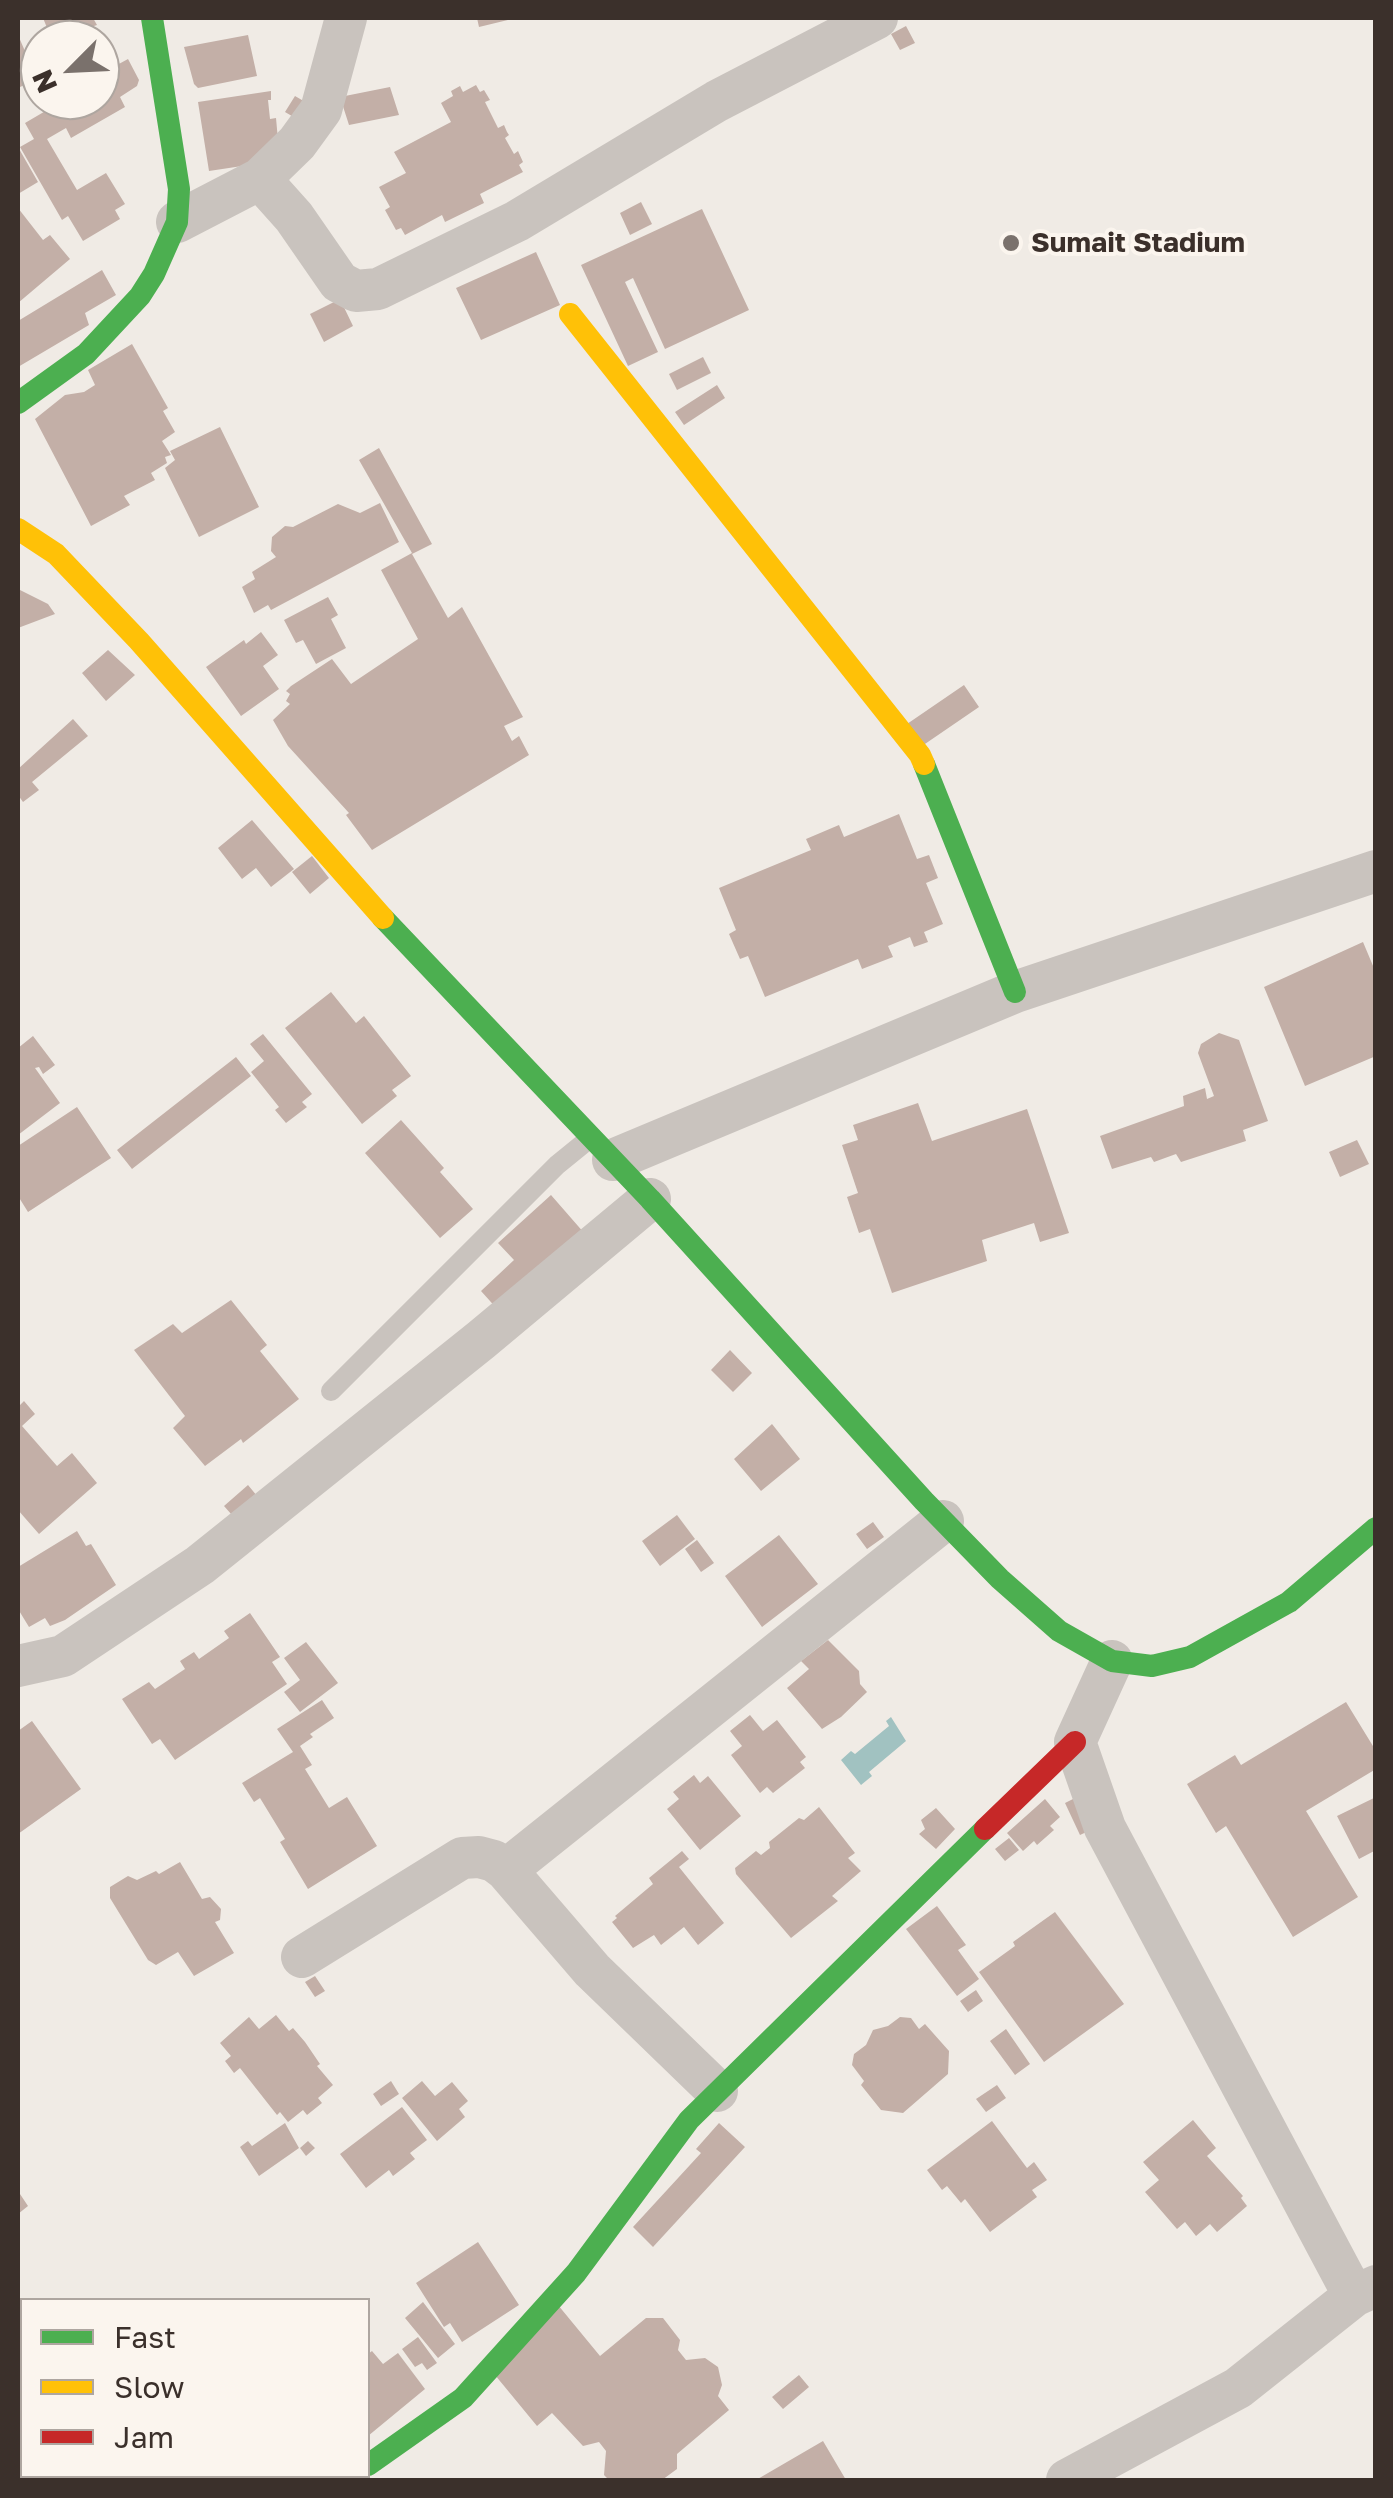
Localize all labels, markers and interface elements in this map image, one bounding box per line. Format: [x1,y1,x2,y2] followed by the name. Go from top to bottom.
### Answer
[20,20,120,120] north arrow
[25,65,63,98] text: N
[1031,226,1245,260] place label: Sumait Stadium
[1000,232,1022,254] marker: Sumait Stadium
[20,2298,370,2478] legend
[114,2319,176,2355] text: Fast
[114,2369,185,2405] text: Slow
[114,2419,174,2455] text: Jam

